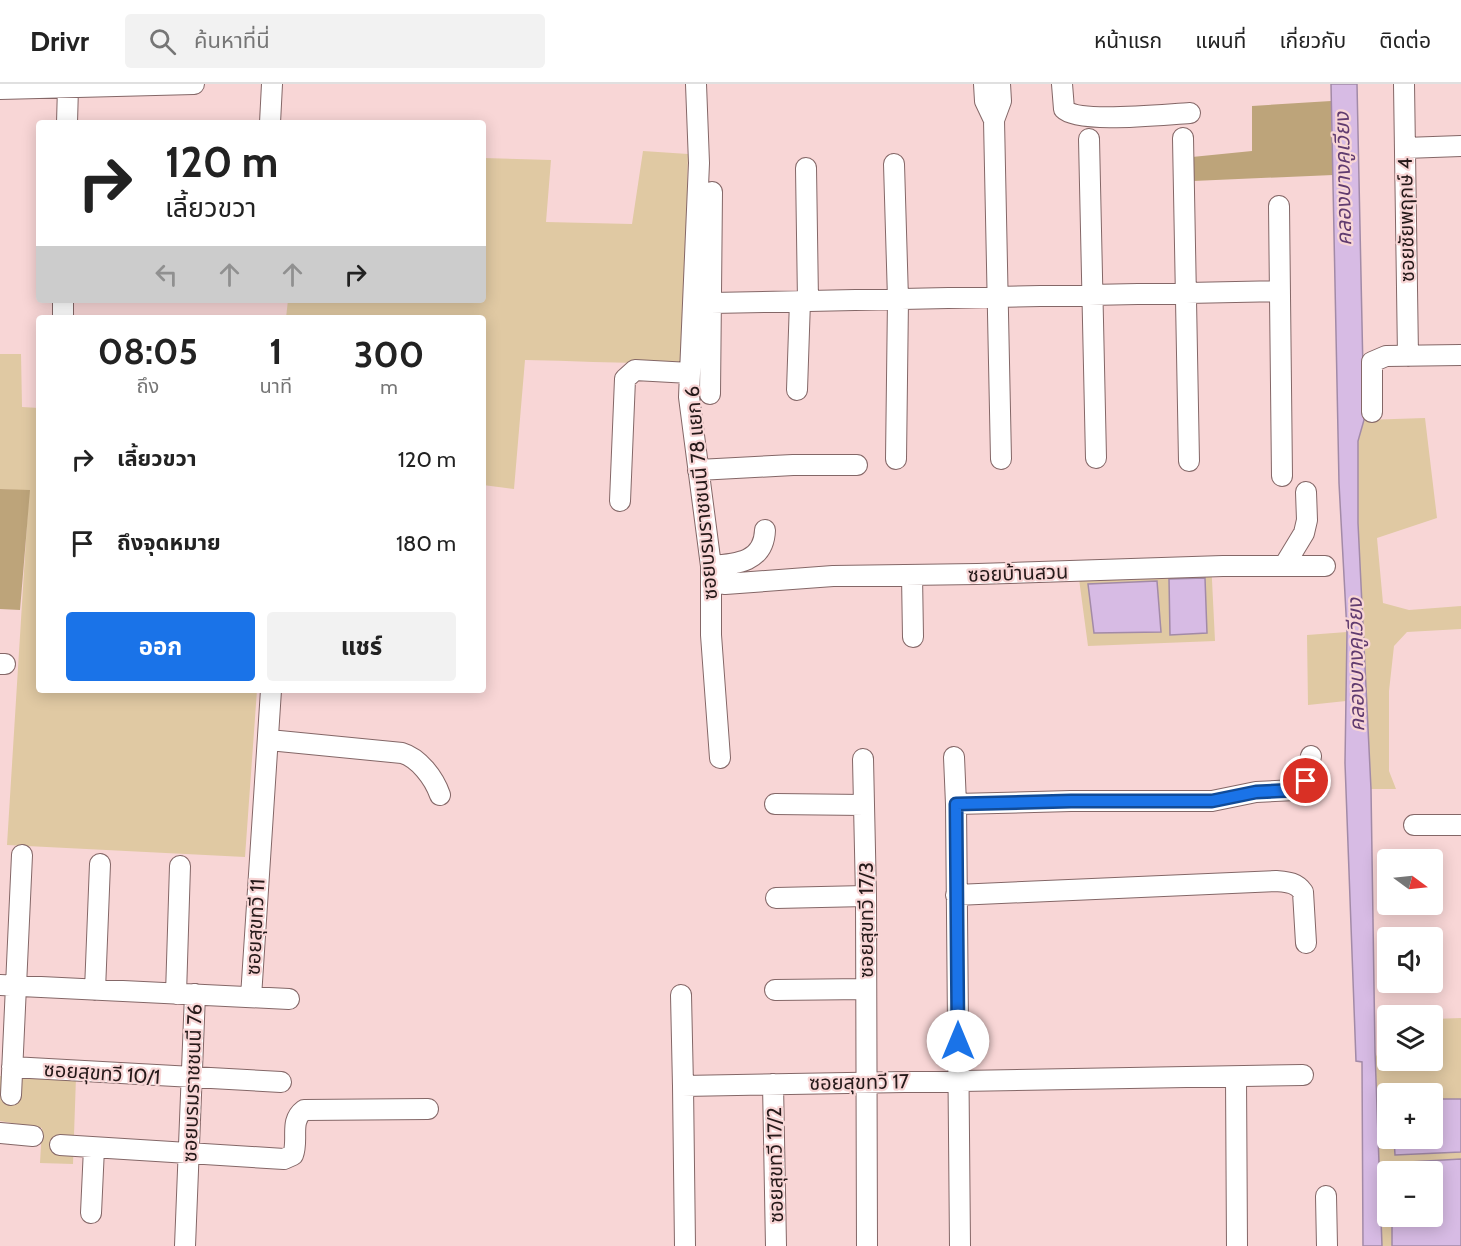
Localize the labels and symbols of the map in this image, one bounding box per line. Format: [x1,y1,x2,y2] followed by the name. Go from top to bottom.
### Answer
[1329,110,1357,246] water label: คลองบางคูเวียง
[1393,157,1419,282] street label: ซอยชัยพฤกษ์ 4
[680,385,722,601] street label: ซอยบรมราชชนนี 78 แยก 6
[967,559,1069,587] street label: ซอยบ้านสวน
[1342,596,1370,732] water label: คลองบางคูเวียง
[1280,755,1331,806] pin
[1377,849,1443,915] north arrow
[854,862,878,978] street label: ซอยสุขทวี 17/3
[240,878,270,976] street label: ซอยสุขทวี 11
[177,1003,207,1163] street label: ซอยบรมราชชนนี 76
[926,1009,990,1073] position arrow
[43,1057,161,1089] street label: ซอยสุขทวี 10/1
[809,1069,909,1095] street label: ซอยสุขทวี 17
[762,1107,788,1223] street label: ซอยสุขทวี 17/2

